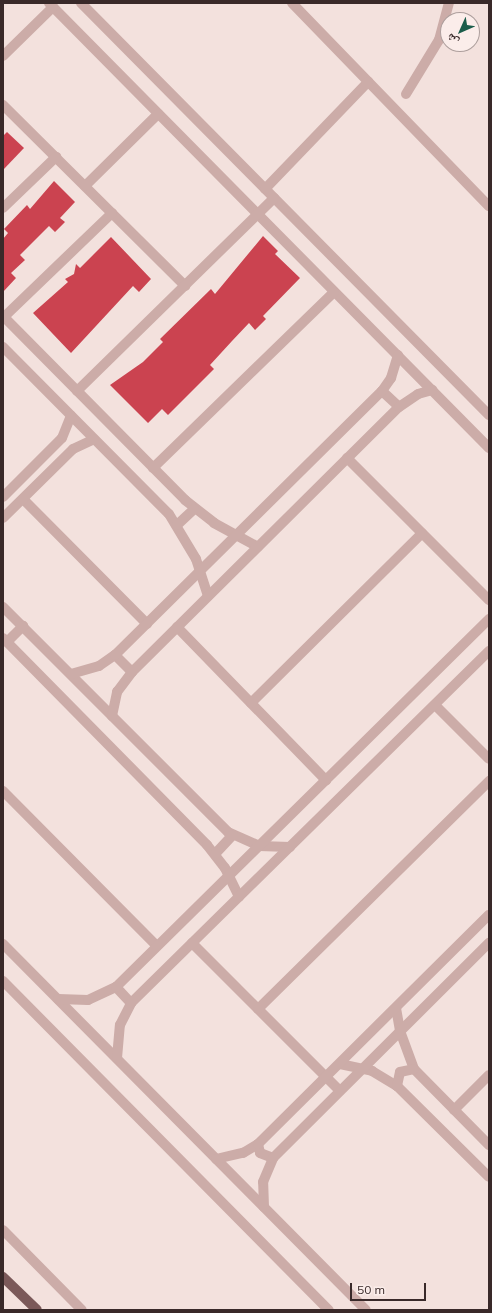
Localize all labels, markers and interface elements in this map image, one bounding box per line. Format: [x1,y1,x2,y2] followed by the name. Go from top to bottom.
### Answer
[440,12,480,52] north arrow
[443,31,461,49] text: ش
[352,1275,428,1301] scale bar
[357,1282,385,1297] text: 50 m

